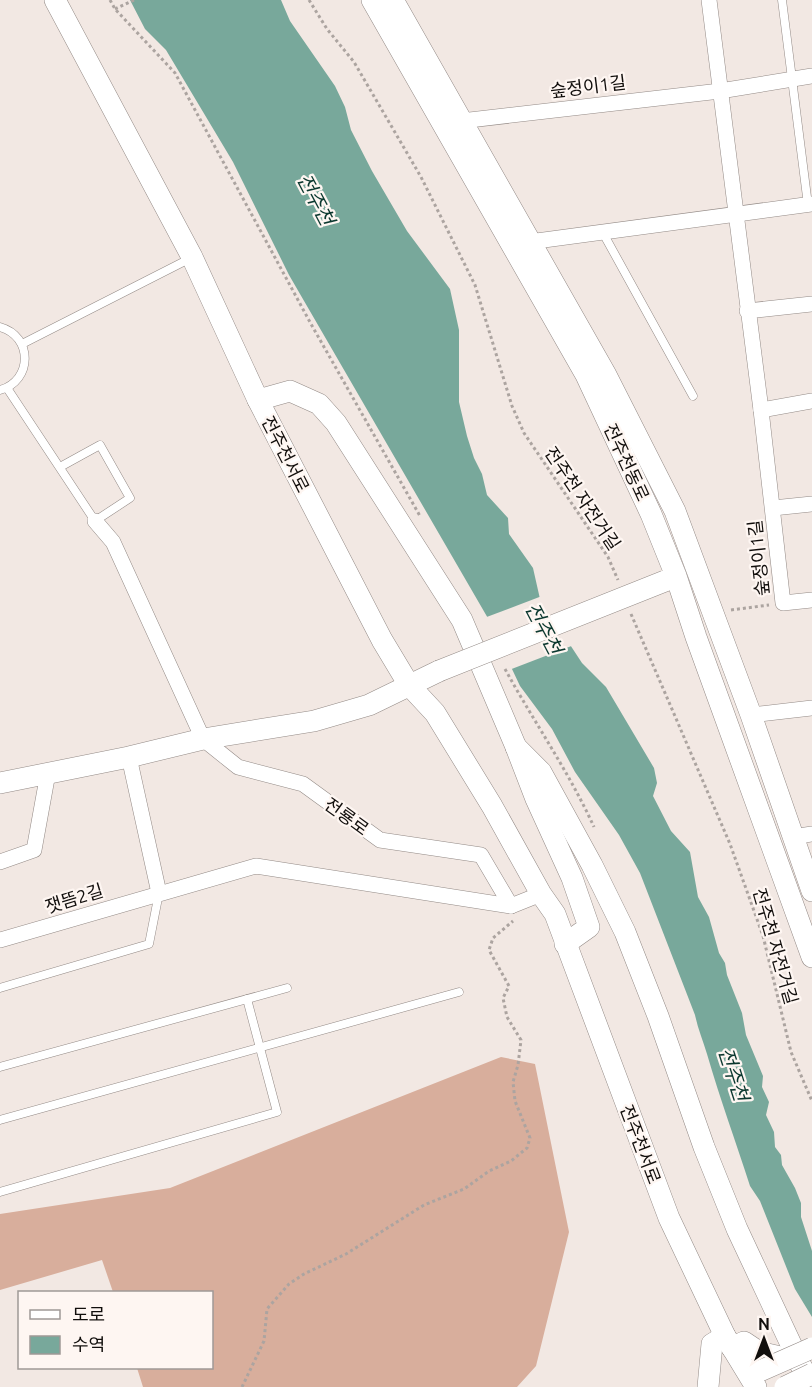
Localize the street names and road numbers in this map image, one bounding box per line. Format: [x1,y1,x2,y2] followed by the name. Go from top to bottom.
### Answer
[549,71,627,101] street label: 숲정이1길
[258,413,314,495] street label: 전주천서로
[600,420,654,504] street label: 전주천동로
[541,443,625,553] street label: 전주천 자전거길
[744,519,772,597] street label: 숲정이1길
[321,793,373,839] street label: 전룡로
[42,880,106,916] street label: 잿뜸2길
[750,886,802,1006] street label: 전주천 자전거길
[617,1102,665,1186] street label: 전주천서로

